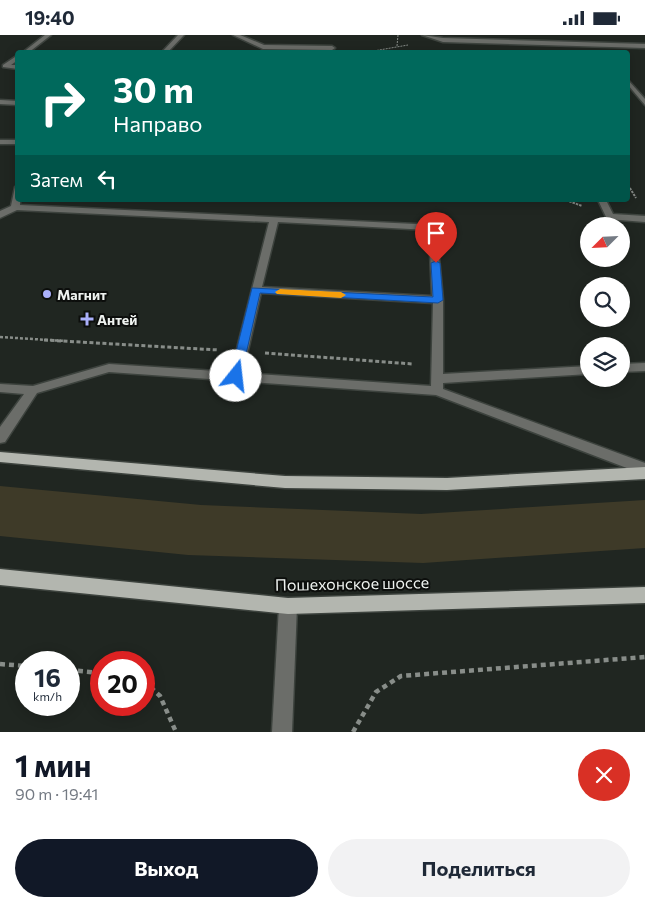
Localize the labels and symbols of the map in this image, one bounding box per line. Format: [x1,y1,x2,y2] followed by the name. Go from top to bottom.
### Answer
[415,212,457,263] pin
[580,217,630,267] north arrow
[57,286,107,303] place label: Магнит
[41,288,53,300] marker: Магнит
[97,311,137,328] place label: Антей
[81,313,93,325] marker: Антей
[209,349,261,401] position arrow
[275,572,429,594] street label: Пошехонское шоссе
[90,651,155,716] speed limit sign: 20

